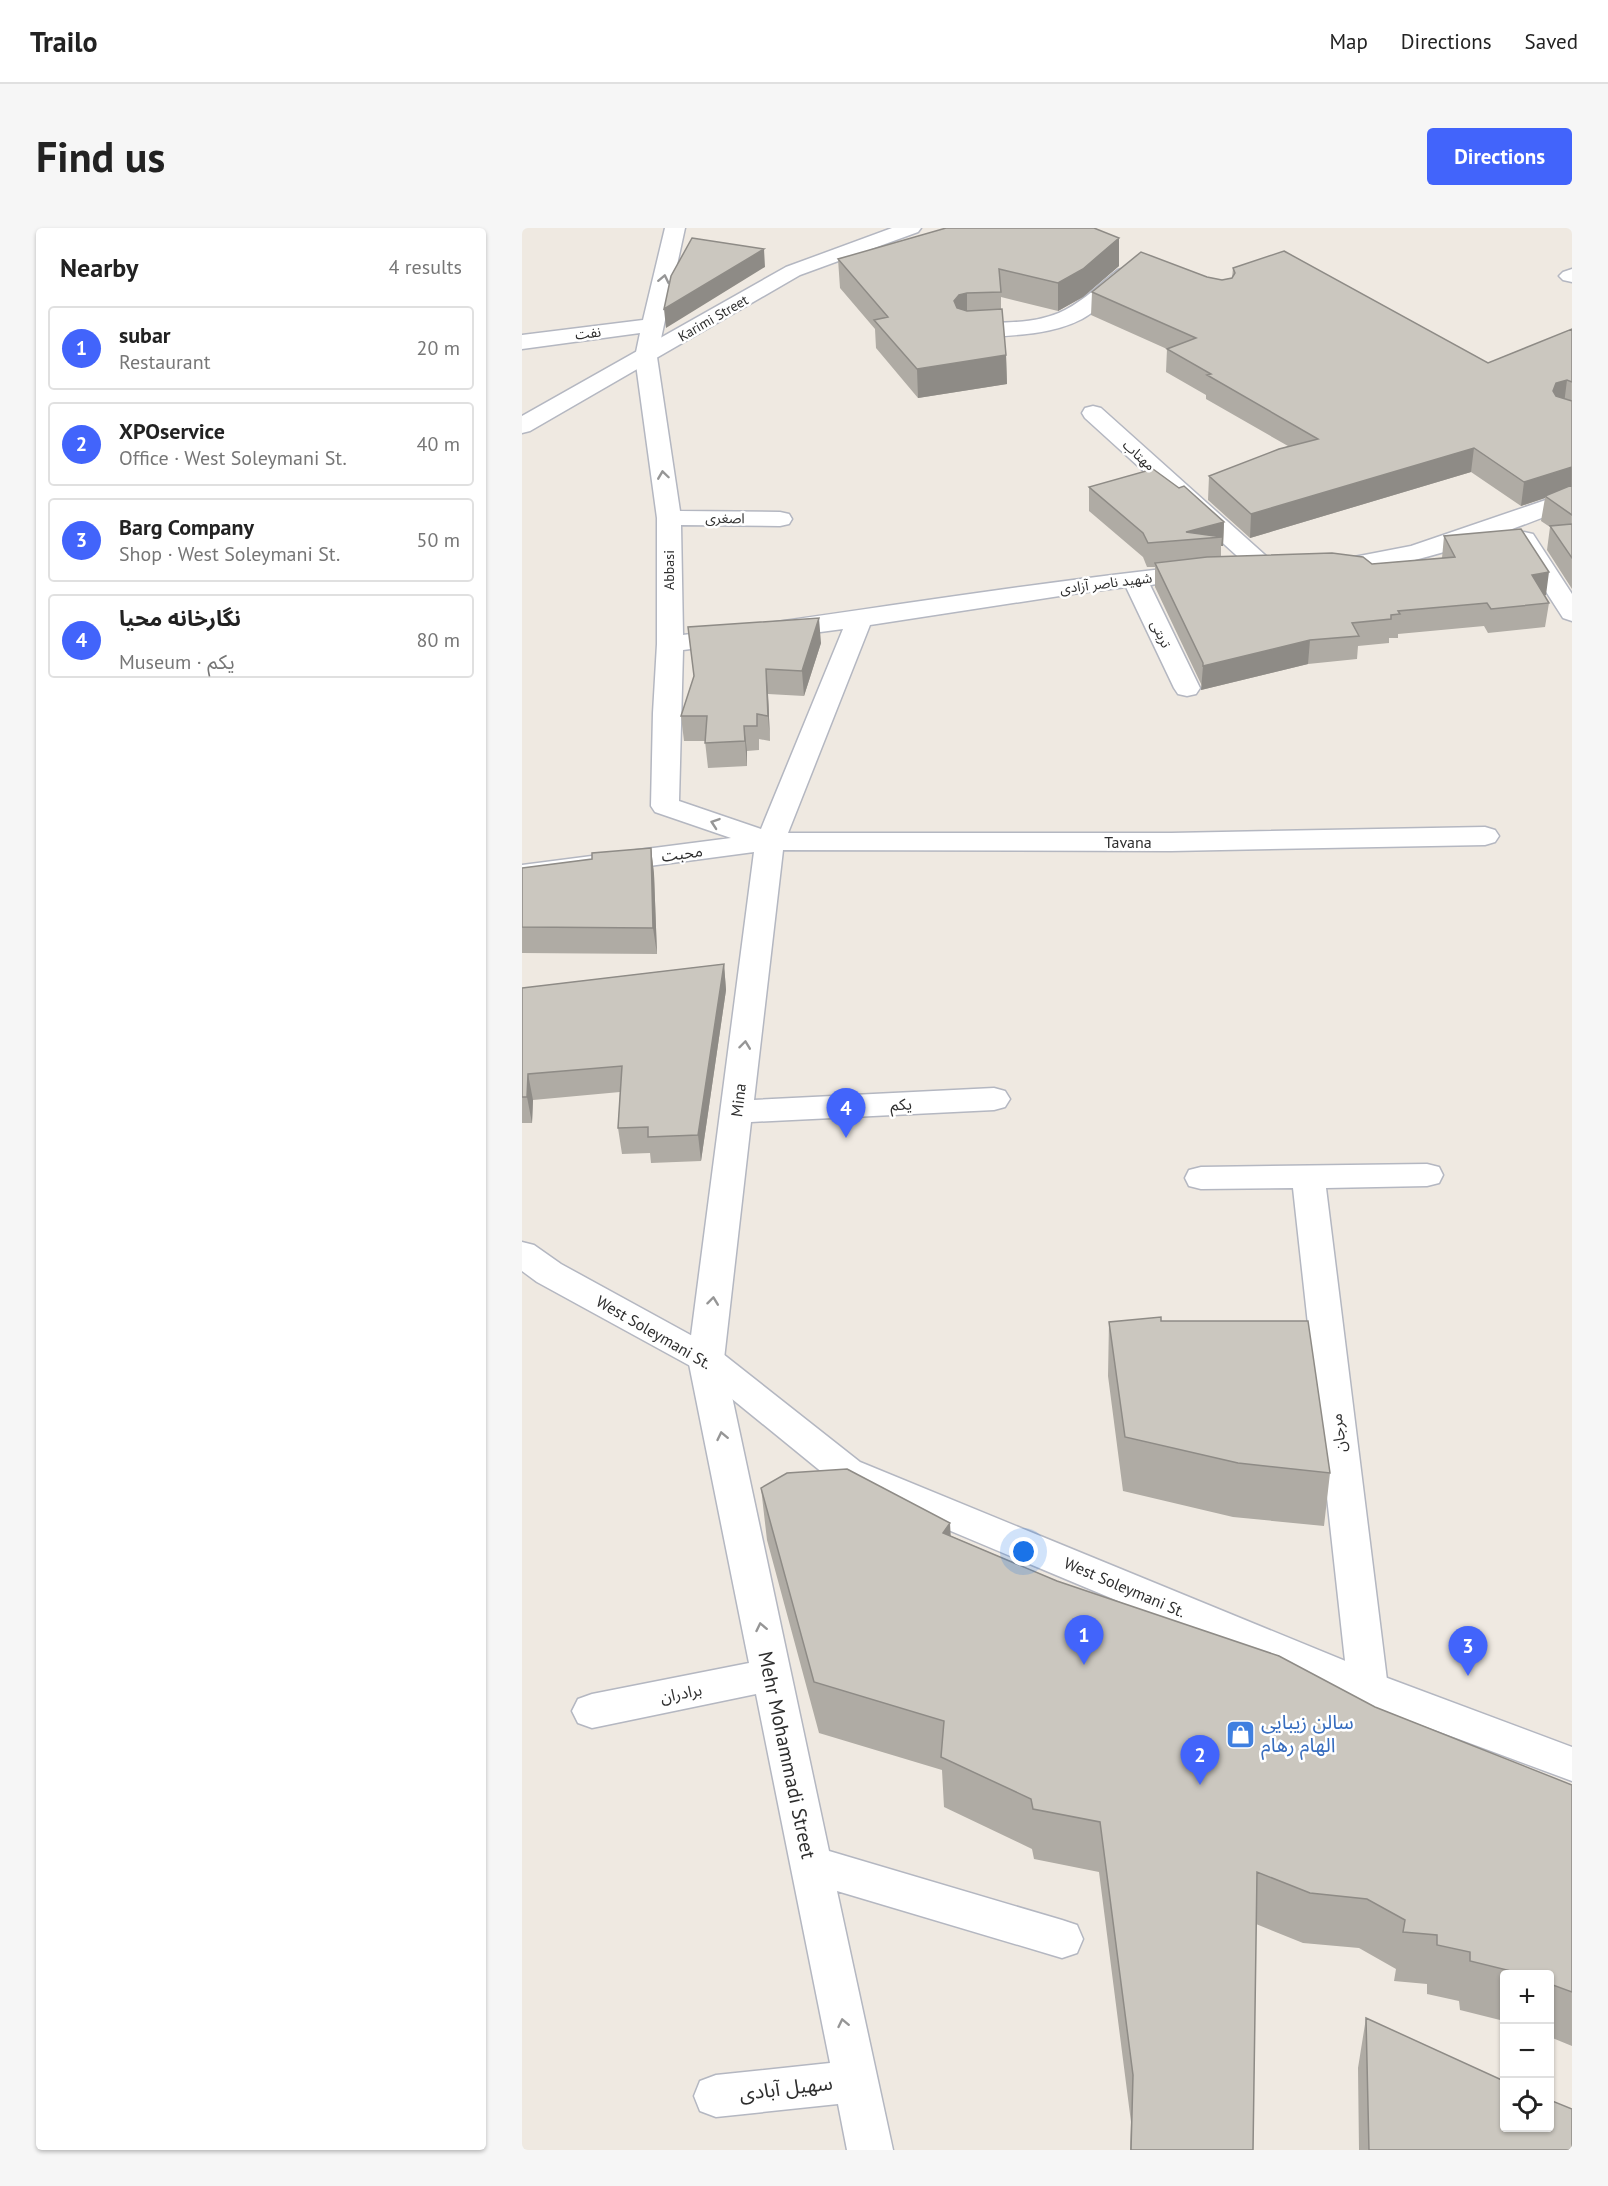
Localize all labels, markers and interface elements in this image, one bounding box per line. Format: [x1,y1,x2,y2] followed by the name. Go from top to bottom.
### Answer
[30,23,97,60] text: Trailo
[1329,28,1368,55] text: Map
[1401,28,1492,55] text: Directions
[1525,28,1578,55] text: Saved
[1427,128,1572,185] button: Directions
[36,129,165,184] text: Find us
[60,251,138,284] text: Nearby
[389,254,462,280] text: 4 results
[657,275,670,285] one-way arrow
[675,291,752,345] street label: Karimi Street
[119,321,171,349] text: subar
[574,322,602,344] street label: نفت
[76,335,87,361] text: 1
[417,335,460,361] text: 20 m
[119,349,210,375] text: Restaurant
[119,417,225,445] text: XPOservice
[76,431,87,457] text: 2
[417,431,460,457] text: 40 m
[1119,436,1159,474] street label: مهتاب
[119,445,347,471] text: Office · West Soleymani St.
[657,470,669,480] one-way arrow
[705,509,745,527] street label: اصغری
[119,513,254,541] text: Barg Company
[76,527,87,553] text: 3
[417,527,460,553] text: 50 m
[119,541,340,567] text: Shop · West Soleymani St.
[660,550,678,590] street label: Abbasi
[1059,568,1153,598] street label: شهید ناصر آزادی
[119,604,241,632] text: نگارخانه محیا
[1147,617,1175,651] street label: تربتی
[76,627,87,653] text: 4
[417,627,460,653] text: 80 m
[119,649,235,675] text: Museum · یکم
[710,817,721,830] one-way arrow
[1104,832,1152,852] street label: Tavana
[660,840,704,866] street label: محبت
[739,1040,751,1050] one-way arrow
[726,1082,750,1118] street label: Mina
[826,1088,866,1138] pin: 4
[890,1093,913,1118] street label: یکم
[593,1291,715,1373] street label: West Soleymani St.
[707,1296,719,1306] one-way arrow
[1326,1412,1350,1454] street label: مرجان
[716,1431,729,1441] one-way arrow
[1009,1537,1038,1566] your location
[1061,1552,1189,1622] street label: West Soleymani St.
[1064,1616,1104,1665] pin: 1
[755,1622,768,1632] one-way arrow
[1448,1626,1488,1676] pin: 3
[752,1649,822,1861] street label: Mehr Mohammadi Street
[659,1679,703,1707] street label: برادران
[1261,1709,1354,1760] place label: سالن زیبایی الهام رهام
[1224,1718,1256,1750] shop icon: سالن زیبایی الهام رهام
[1180,1736,1220,1785] pin: 2
[1500,1970,1554,2132] map controls
[1500,1970,1554,2024] button: +
[837,2019,850,2029] one-way arrow
[1500,2024,1554,2078] button: −
[738,2069,834,2107] street label: سهیل آبادی
[1500,2078,1554,2132] button: locate

